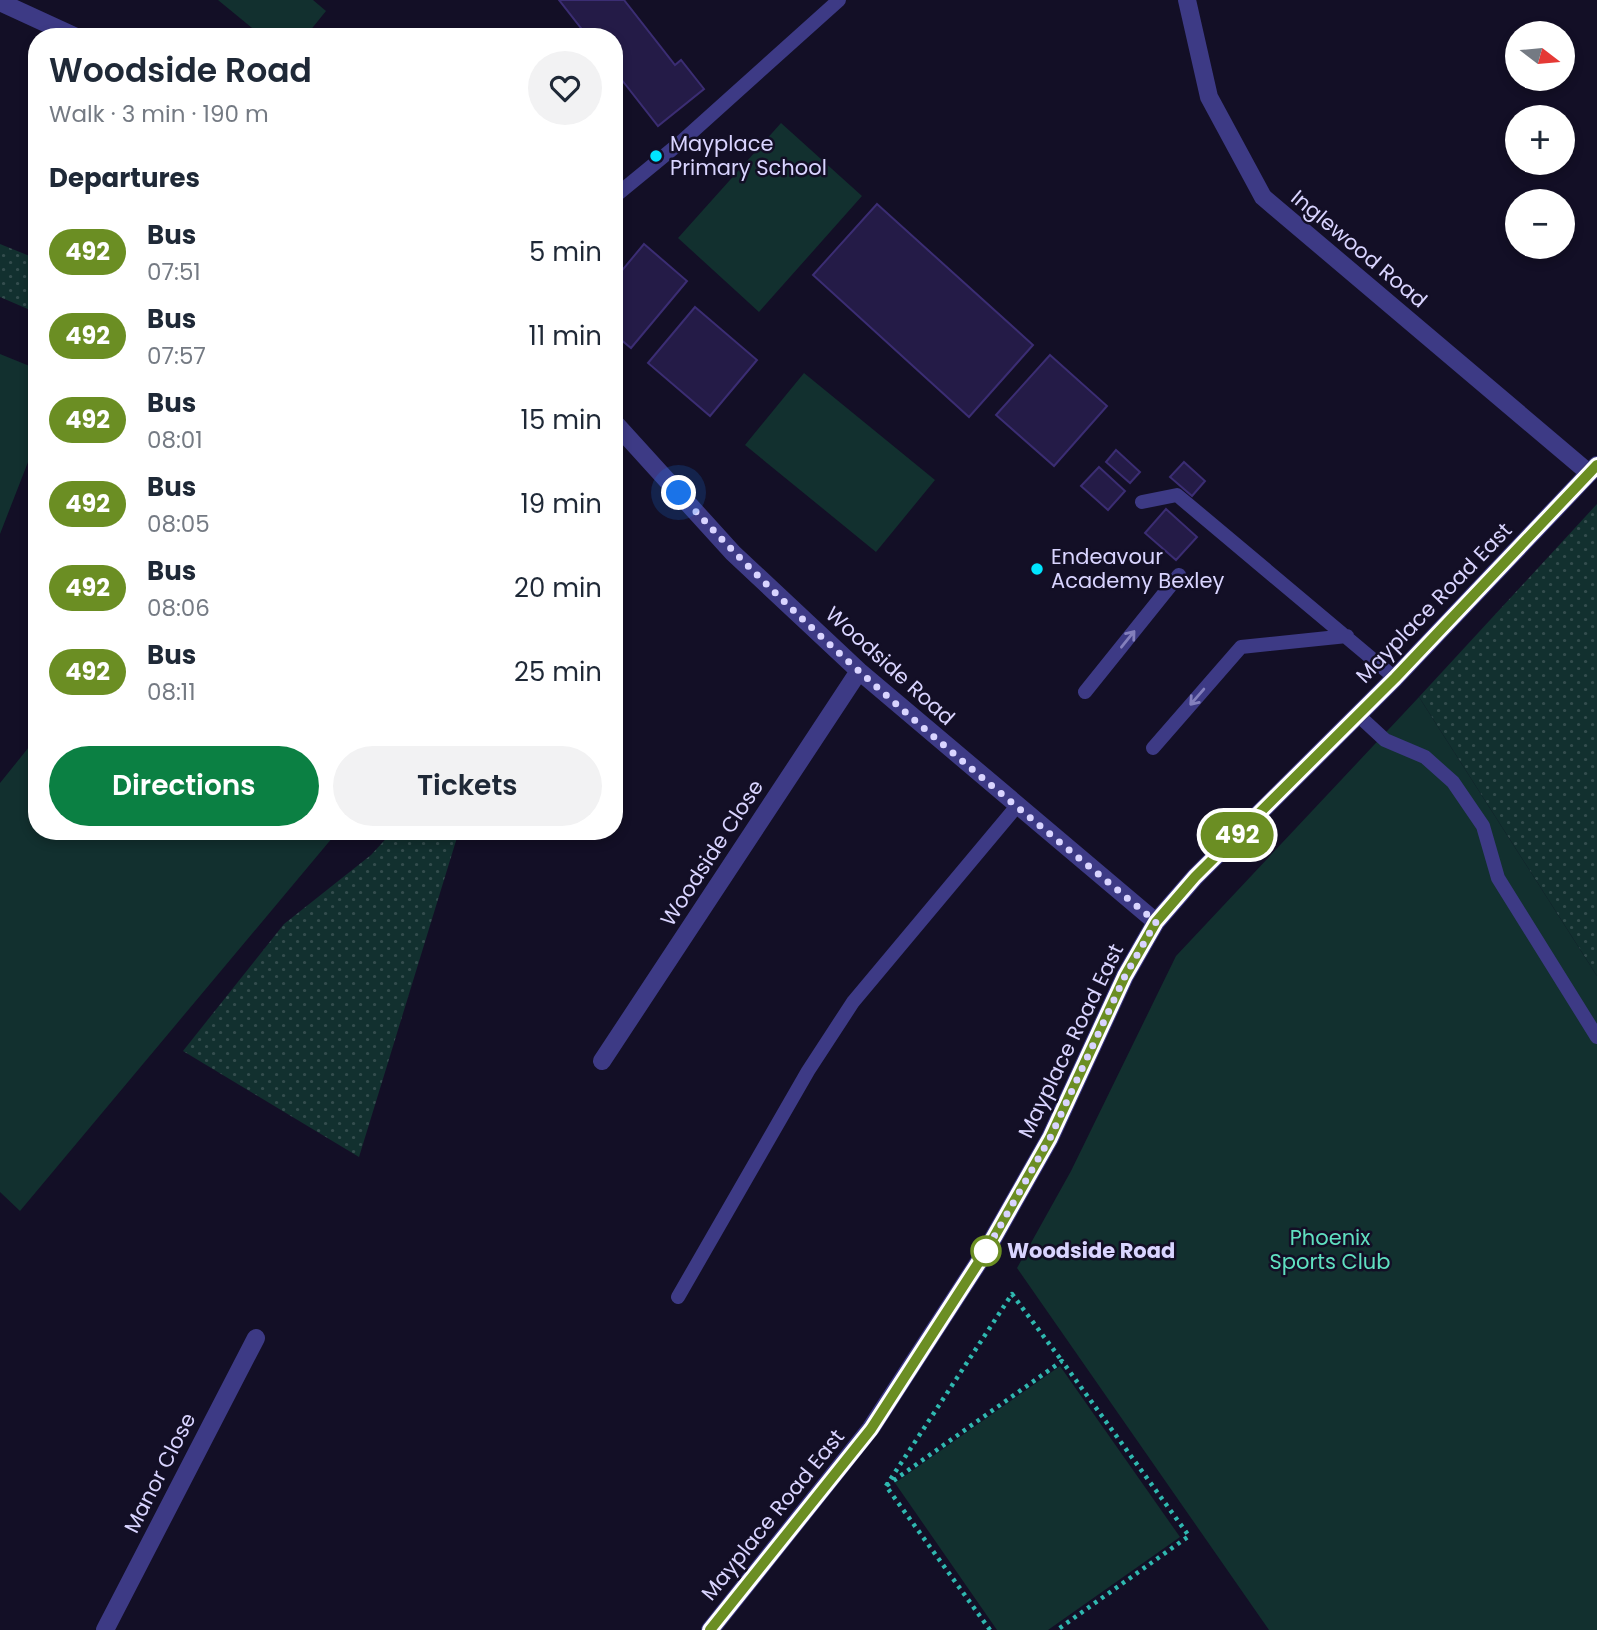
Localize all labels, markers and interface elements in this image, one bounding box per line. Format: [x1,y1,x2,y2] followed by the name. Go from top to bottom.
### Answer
[1505,21,1575,91] north arrow
[1505,21,1575,259] map controls
[49,47,312,94] text: Woodside Road
[528,51,602,125] button: heart
[49,98,269,130] text: Walk · 3 min · 190 m
[1505,105,1575,175] button: +
[670,129,827,182] place label: Mayplace Primary School
[648,148,664,164] marker: Mayplace Primary School
[49,160,200,196] text: Departures
[1285,183,1434,314] street label: Inglewood Road
[1505,189,1575,259] button: −
[147,217,196,253] text: Bus
[529,234,602,270] text: 5 min
[65,235,110,268] text: 492
[147,256,201,288] text: 07:51
[147,301,196,337] text: Bus
[529,318,602,354] text: 11 min
[65,319,110,352] text: 492
[147,340,206,372] text: 07:57
[147,385,196,421] text: Bus
[521,402,602,438] text: 15 min
[65,403,110,436] text: 492
[147,424,203,456] text: 08:01
[147,469,196,505] text: Bus
[661,475,696,510] your location
[521,486,602,522] text: 19 min
[65,487,110,520] text: 492
[147,508,210,540] text: 08:05
[1349,516,1518,689] street label: Mayplace Road East
[1051,542,1225,595] place label: Endeavour Academy Bexley
[147,553,196,589] text: Bus
[1029,561,1045,577] marker: Endeavour Academy Bexley
[514,570,602,606] text: 20 min
[65,571,110,604] text: 492
[147,592,210,624] text: 08:06
[819,600,961,732] street label: Woodside Road
[1121,630,1136,648] one-way arrow
[147,637,196,673] text: Bus
[514,654,602,690] text: 25 min
[65,655,110,688] text: 492
[147,676,196,708] text: 08:11
[1189,688,1205,706] one-way arrow
[49,746,319,826] button: Directions
[333,746,602,826] button: Tickets
[653,774,770,932] street label: Woodside Close
[1197,812,1277,858] line badge: 492
[1215,818,1259,851] text: 492
[1011,939,1130,1143] street label: Mayplace Road East
[1269,1223,1391,1276] park label: Phoenix Sports Club
[971,1236,1001,1266] marker: Woodside Road
[1007,1236,1175,1265] place label: Woodside Road
[117,1408,202,1538] street label: Manor Close
[694,1423,851,1607] street label: Mayplace Road East

